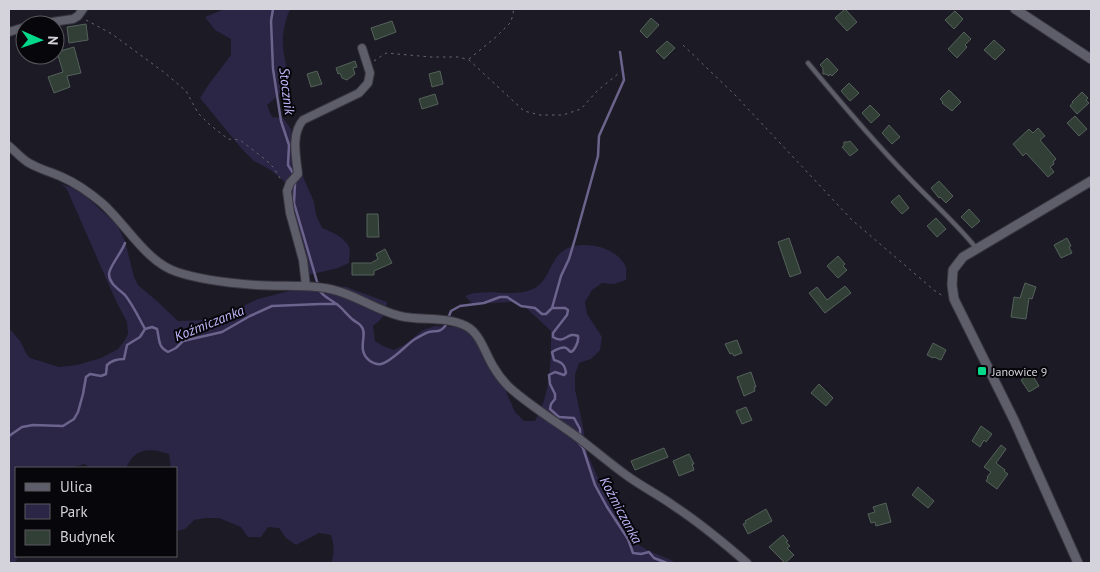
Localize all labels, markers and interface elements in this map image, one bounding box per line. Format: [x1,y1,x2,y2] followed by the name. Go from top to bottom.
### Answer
[15,15,65,65] north arrow
[44,36,62,45] text: N
[275,66,299,116] water label: Stocznik
[172,301,247,345] water label: Koźmiczanka
[991,364,1047,379] place label: Janowice 9
[976,365,988,377] marker: Janowice 9
[15,467,178,557] legend
[596,473,646,547] water label: Koźmiczanka
[60,477,92,496] text: Ulica
[60,502,88,521] text: Park
[60,527,116,546] text: Budynek

